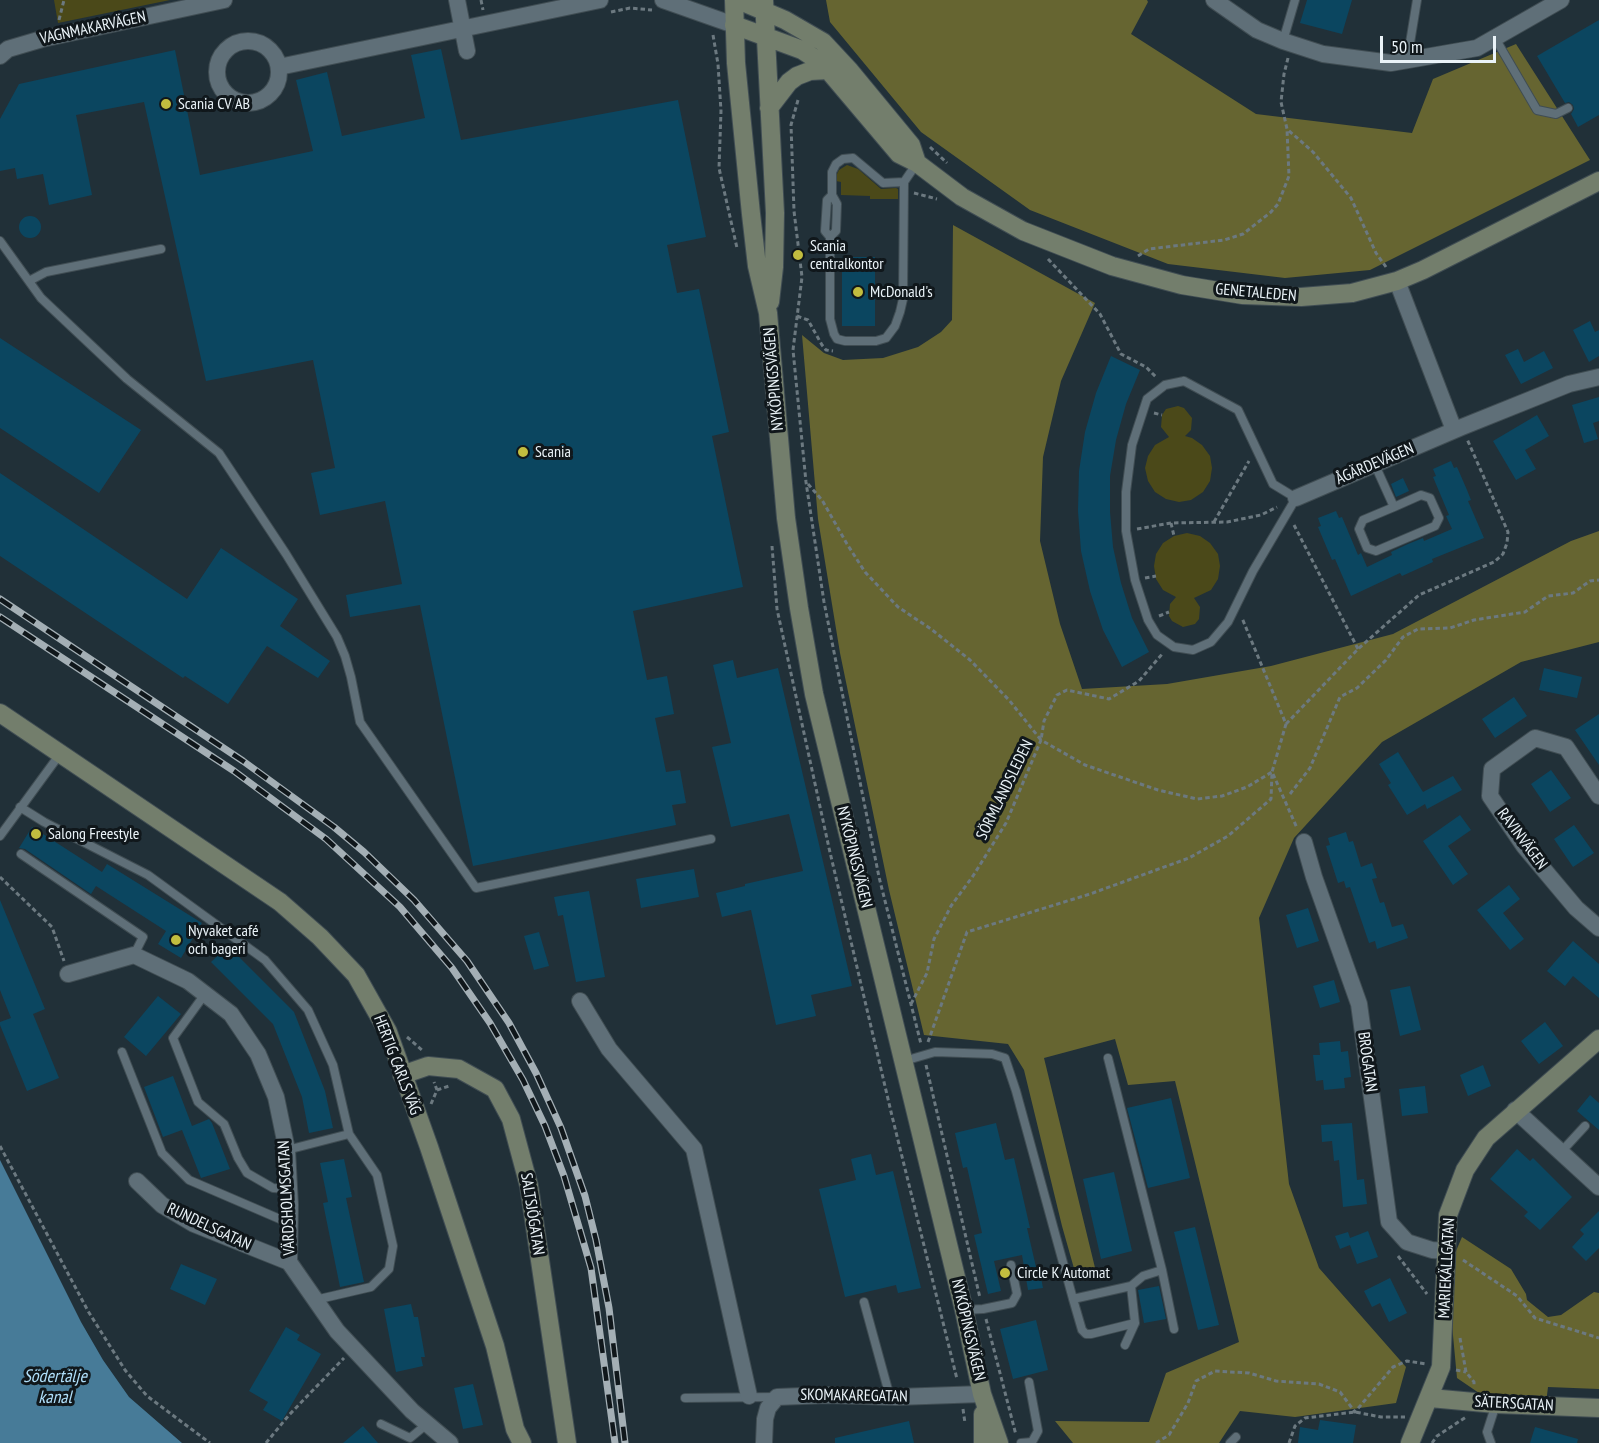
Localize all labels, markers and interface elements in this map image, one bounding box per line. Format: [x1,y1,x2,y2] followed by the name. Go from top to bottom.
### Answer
[38,7,148,49] street label: VAGNMAKARVÄGEN
[1383,24,1498,62] scale bar
[1391,35,1423,58] text: 50 m
[178,94,250,114] place label: Scania CV AB
[159,97,173,111] marker: Scania CV AB
[810,236,884,274] place label: Scania centralkontor
[791,248,805,262] marker: Scania centralkontor
[1215,280,1297,306] street label: GENETALEDEN
[870,282,933,302] place label: McDonald's
[851,285,865,299] marker: McDonald's
[760,326,788,432] street label: NYKÖPINGSVÄGEN
[1333,439,1417,489] street label: ÅGÄRDEVÄGEN
[535,442,571,462] place label: Scania
[516,445,530,459] marker: Scania
[972,737,1038,843] street label: SÖRMLANDSLEDEN
[832,804,876,910] street label: NYKÖPINGSVÄGEN
[1493,805,1551,873] street label: RAVINVÄGEN
[48,824,139,844] place label: Salong Freestyle
[29,827,43,841] marker: Salong Freestyle
[188,921,259,959] place label: Nyvaket café och bageri
[169,933,183,947] marker: Nyvaket café och bageri
[369,1012,425,1118] street label: HERTIG CARLS VÄG
[1353,1031,1381,1093] street label: BROGATAN
[274,1140,300,1256] street label: VÄRDSHOLMSGATAN
[516,1171,548,1257] street label: SALTSJÖGATAN
[164,1199,254,1255] street label: RUNDELSGATAN
[1435,1217,1459,1319] street label: MARIEKÄLLGATAN
[1017,1263,1110,1283] place label: Circle K Automat
[998,1266,1012,1280] marker: Circle K Automat
[947,1277,989,1383] street label: NYKÖPINGSVÄGEN
[23,1366,87,1408] water label: Södertälje kanal
[800,1385,908,1407] street label: SKOMAKAREGATAN
[1474,1392,1554,1416] street label: SÄTERSGATAN

